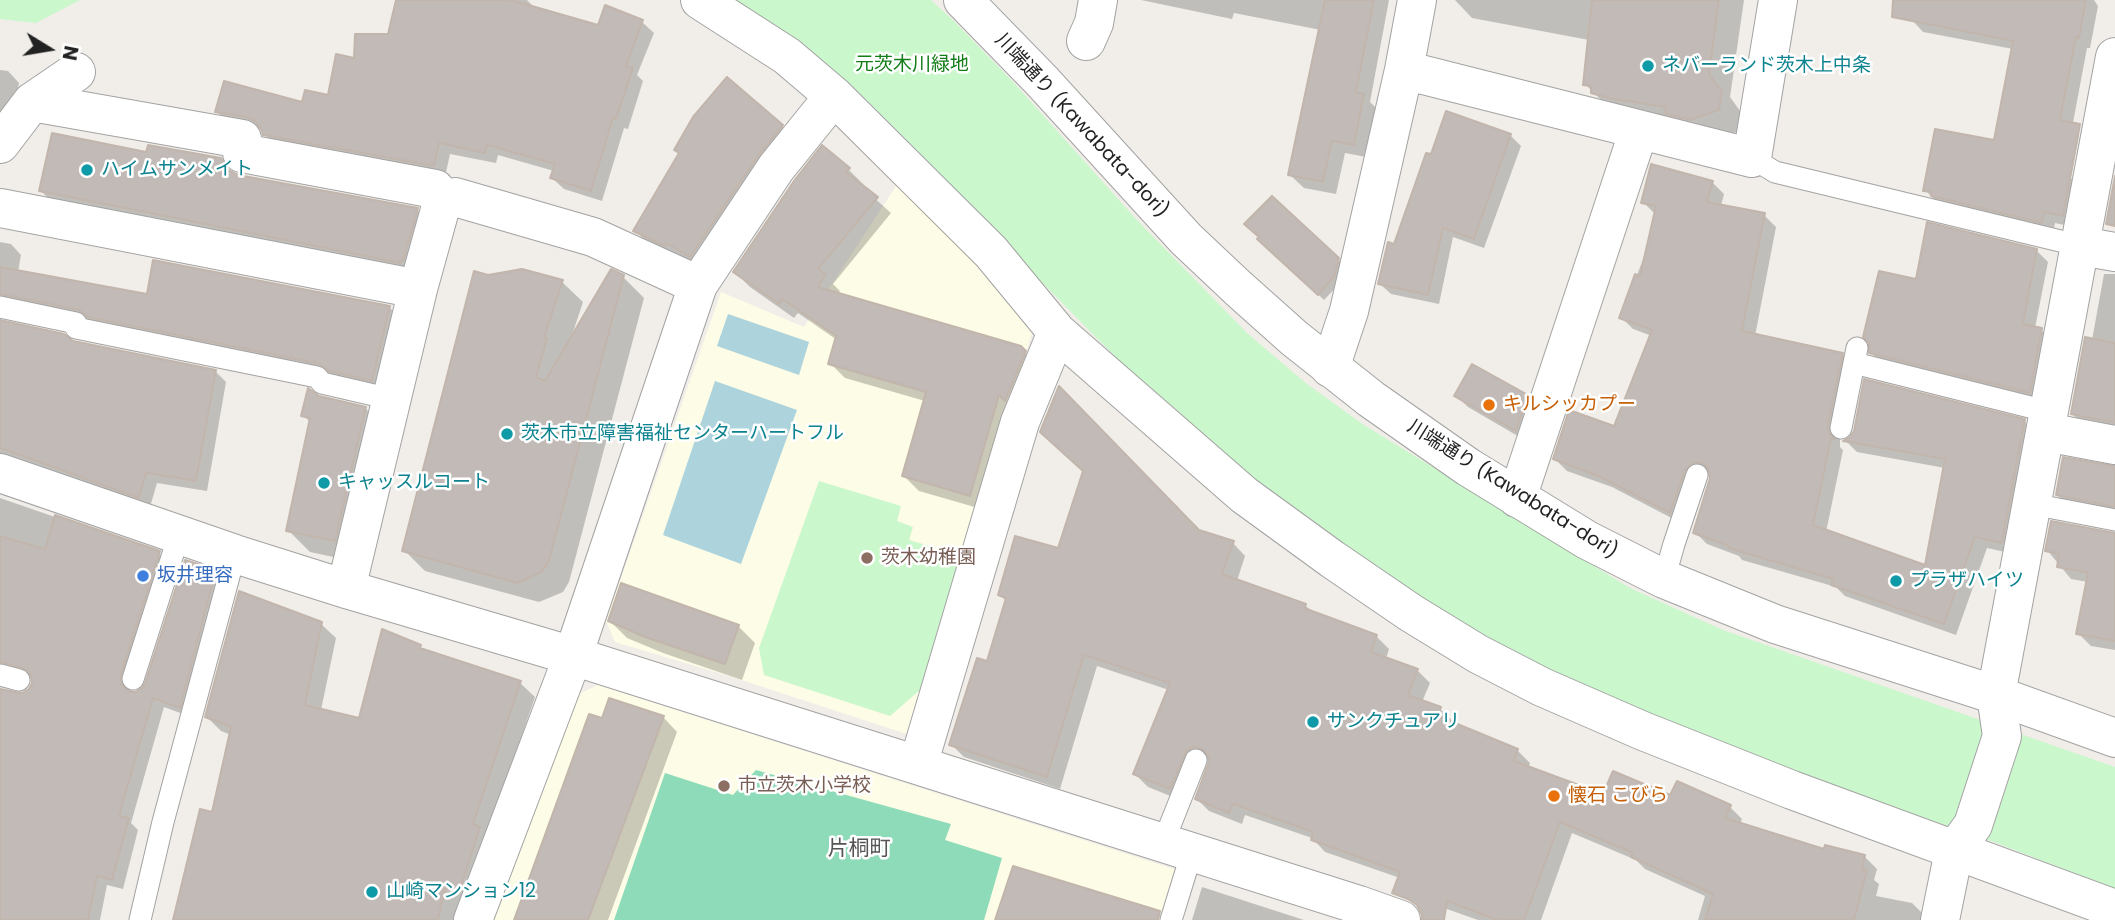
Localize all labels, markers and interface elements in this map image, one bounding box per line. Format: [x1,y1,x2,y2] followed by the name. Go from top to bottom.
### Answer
[14,14,84,84] north arrow
[990,29,1172,223] street label: 川端通り (Kawabata-dori)
[55,44,85,63] text: N
[855,54,969,76] park label: 元茨木川緑地
[1662,55,1871,77] place label: ネバーランド茨木上中条
[1640,58,1656,74] marker: ネバーランド茨木上中条
[101,159,253,181] place label: ハイムサンメイト
[79,162,95,178] marker: ハイムサンメイト
[1503,394,1636,416] place label: キルシッカプー
[1481,397,1497,413] marker: キルシッカプー
[1403,416,1621,564] street label: 川端通り (Kawabata-dori)
[521,423,844,445] place label: 茨木市立障害福祉センターハートフル
[499,426,515,442] marker: 茨木市立障害福祉センターハートフル
[338,472,490,494] place label: キャッスルコート
[316,475,332,491] marker: キャッスルコート
[881,547,976,569] place label: 茨木幼稚園
[859,550,875,566] marker: 茨木幼稚園
[157,565,233,587] place label: 坂井理容
[135,568,151,584] marker: 坂井理容
[1910,570,2024,592] place label: プラザハイツ
[1888,573,1904,589] marker: プラザハイツ
[1327,711,1460,733] place label: サンクチュアリ
[1305,714,1321,730] marker: サンクチュアリ
[738,775,871,797] place label: 市立茨木小学校
[716,778,732,794] marker: 市立茨木小学校
[1568,785,1668,807] place label: 懐石 こびら
[1546,788,1562,804] marker: 懐石 こびら
[828,837,890,863] district label: 片桐町
[386,881,536,903] place label: 山崎マンション12
[364,884,380,900] marker: 山崎マンション12

